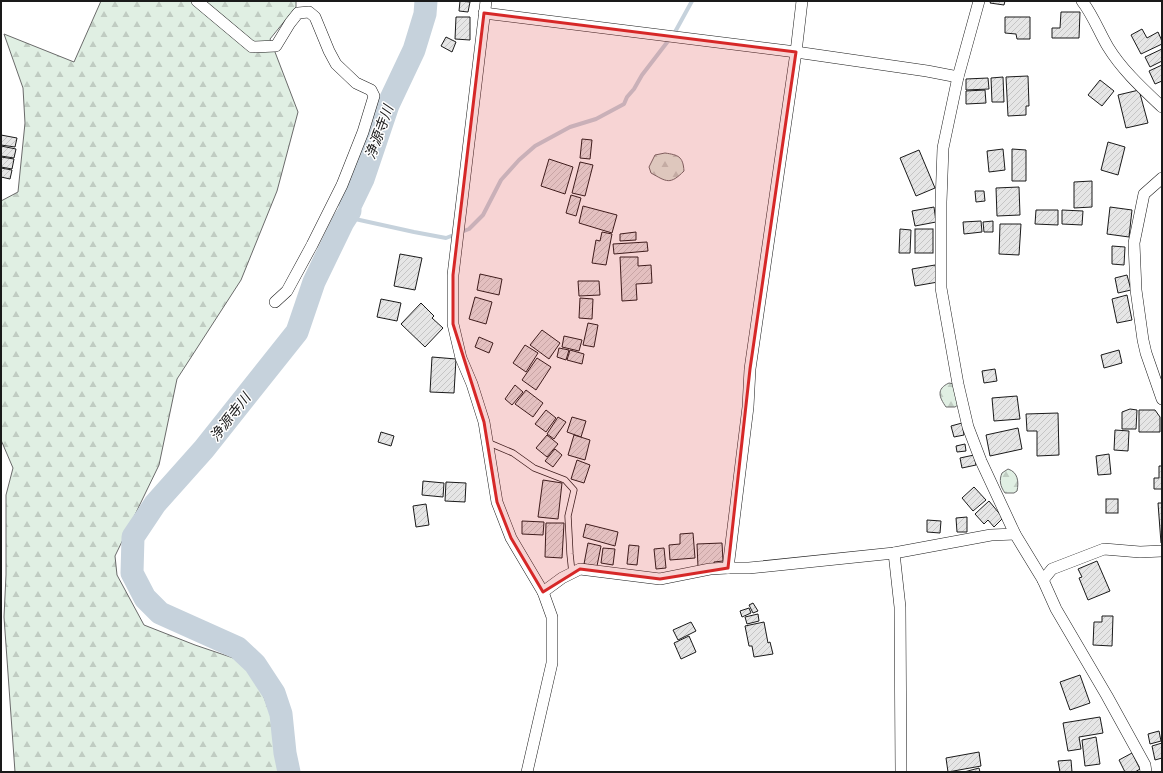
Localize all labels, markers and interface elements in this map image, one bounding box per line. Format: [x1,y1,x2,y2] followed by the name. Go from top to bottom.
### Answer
[362,101,398,161] water label: 浄源寺川
[206,388,256,445] water label: 浄源寺川

